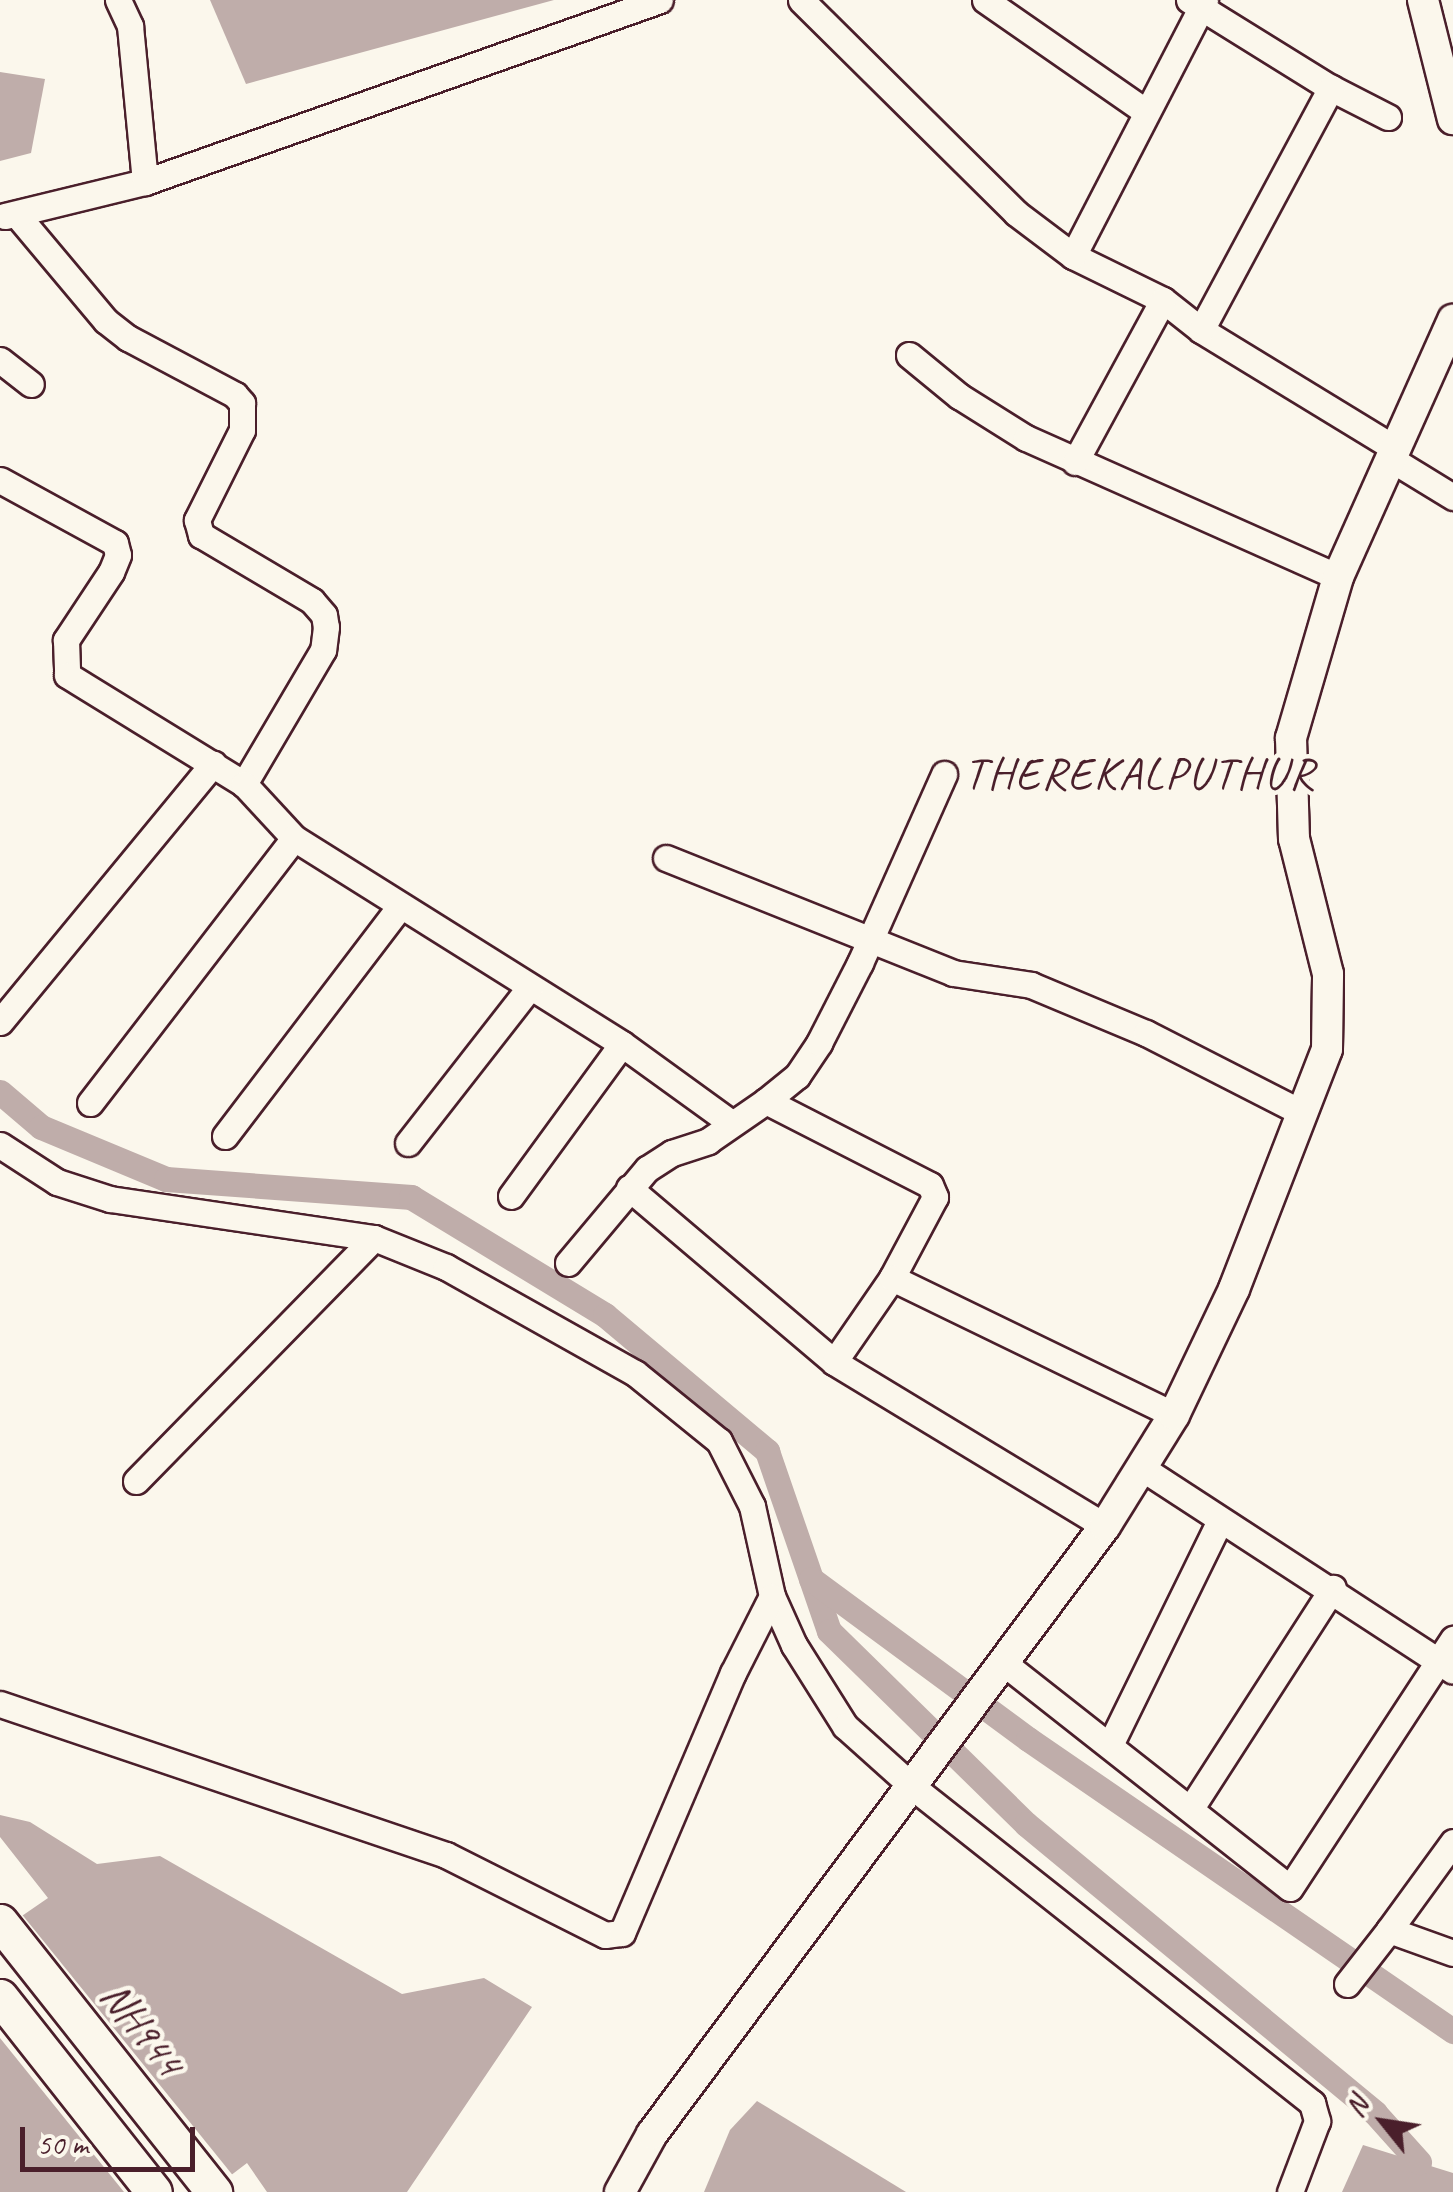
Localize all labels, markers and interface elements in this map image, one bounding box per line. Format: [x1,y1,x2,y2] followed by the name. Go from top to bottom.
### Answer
[967,747,1313,801] district label: THEREKALPUTHUR
[90,1972,194,2086] street label: NH944
[1333,2072,1433,2172] north arrow
[1337,2090,1376,2123] text: N
[25,2107,200,2169] scale bar
[37,2125,88,2163] text: 50 m

